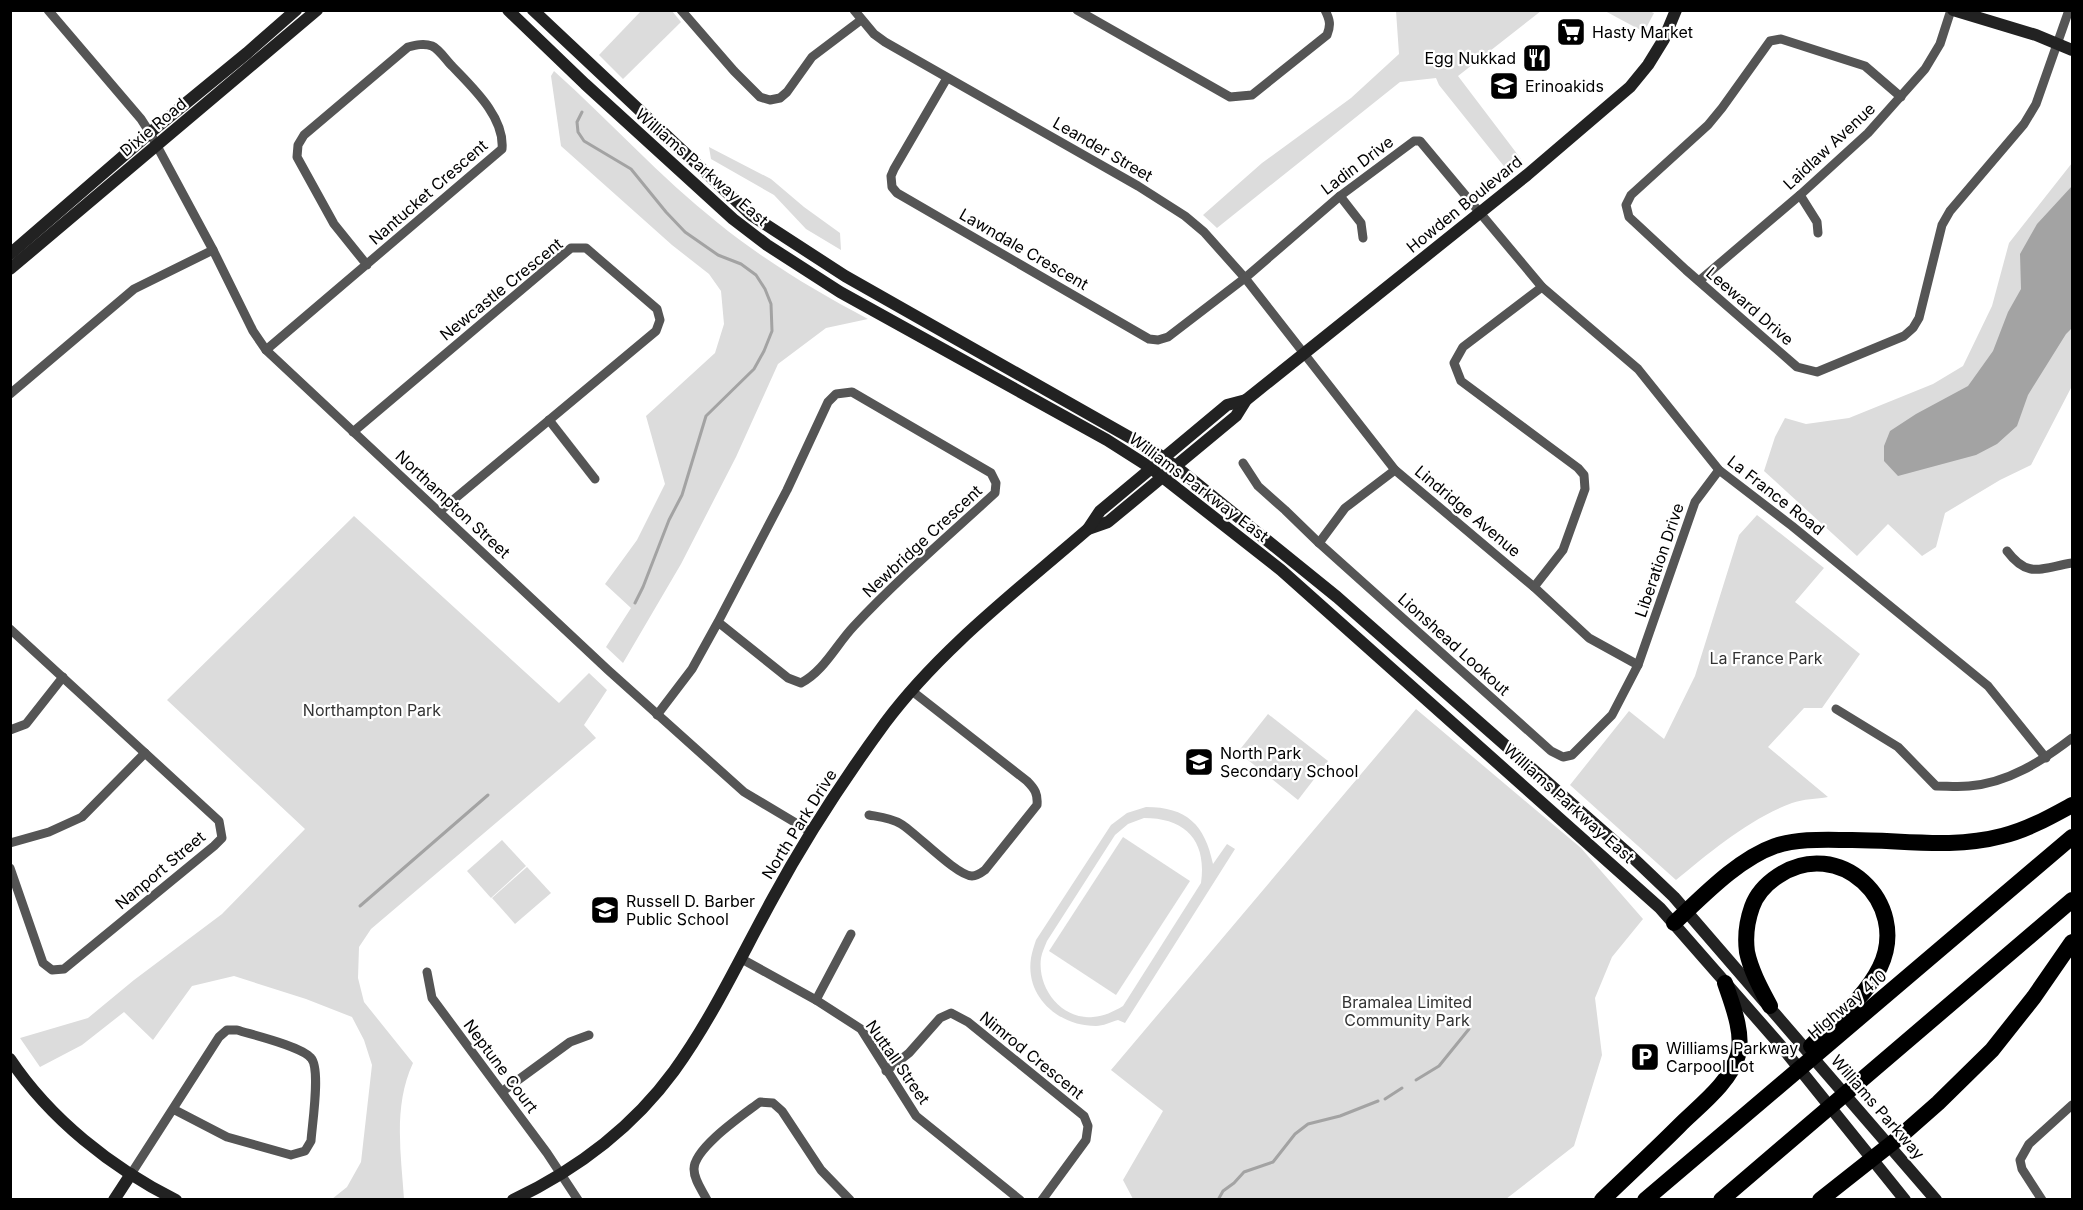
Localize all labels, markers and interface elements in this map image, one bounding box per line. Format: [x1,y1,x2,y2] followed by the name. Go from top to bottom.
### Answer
[1555,16,1587,48] supermarket icon: Hasty Market
[1592,22,1693,42] place label: Hasty Market
[1521,42,1553,74] restaurant icon: Egg Nukkad
[1424,48,1516,68] place label: Egg Nukkad
[1488,70,1520,102] school or university icon: Erinoakids
[1525,76,1604,96] place label: Erinoakids
[116,93,190,161] street label: Dixie Road
[1779,98,1879,194] street label: Laidlaw Avenue
[632,104,772,230] street label: Williams Parkway East
[1050,112,1156,186] street label: Leander Street
[1317,131,1397,199] street label: Ladin Drive
[365,135,491,249] street label: Nantucket Crescent
[1402,151,1526,257] street label: Howden Boulevard
[956,204,1092,294] street label: Lawndale Crescent
[436,233,566,345] street label: Newcastle Crescent
[1702,263,1798,349] street label: Leeward Drive
[1125,428,1273,546] street label: Williams Parkway East
[392,446,514,562] street label: Northampton Street
[1724,451,1828,539] street label: La France Road
[1411,461,1525,561] street label: Lindridge Avenue
[858,481,986,601] street label: Newbridge Crescent
[1630,500,1688,620] street label: Liberation Drive
[1394,589,1514,699] street label: Lionshead Lookout
[1709,648,1823,668] park label: La France Park
[303,700,441,720] park label: Northampton Park
[1499,739,1639,867] street label: Williams Parkway East
[1220,743,1358,781] place label: North Park Secondary School
[1183,746,1215,778] school or university icon: North Park Secondary School
[757,765,841,883] street label: North Park Drive
[111,827,209,913] street label: Nanport Street
[626,891,755,929] place label: Russell D. Barber Public School
[589,894,621,926] school or university icon: Russell D. Barber Public School
[1803,965,1891,1043] street label: Highway 410
[1342,992,1472,1030] park label: Bramalea Limited Community Park
[976,1007,1088,1103] street label: Nimrod Crescent
[459,1015,543,1117] street label: Neptune Court
[862,1016,934,1108] street label: Nuttall Street
[1666,1038,1798,1076] place label: Williams Parkway Carpool Lot
[1629,1041,1661,1073] parking icon: Williams Parkway Carpool Lot
[1827,1051,1929,1163] street label: Williams Parkway

